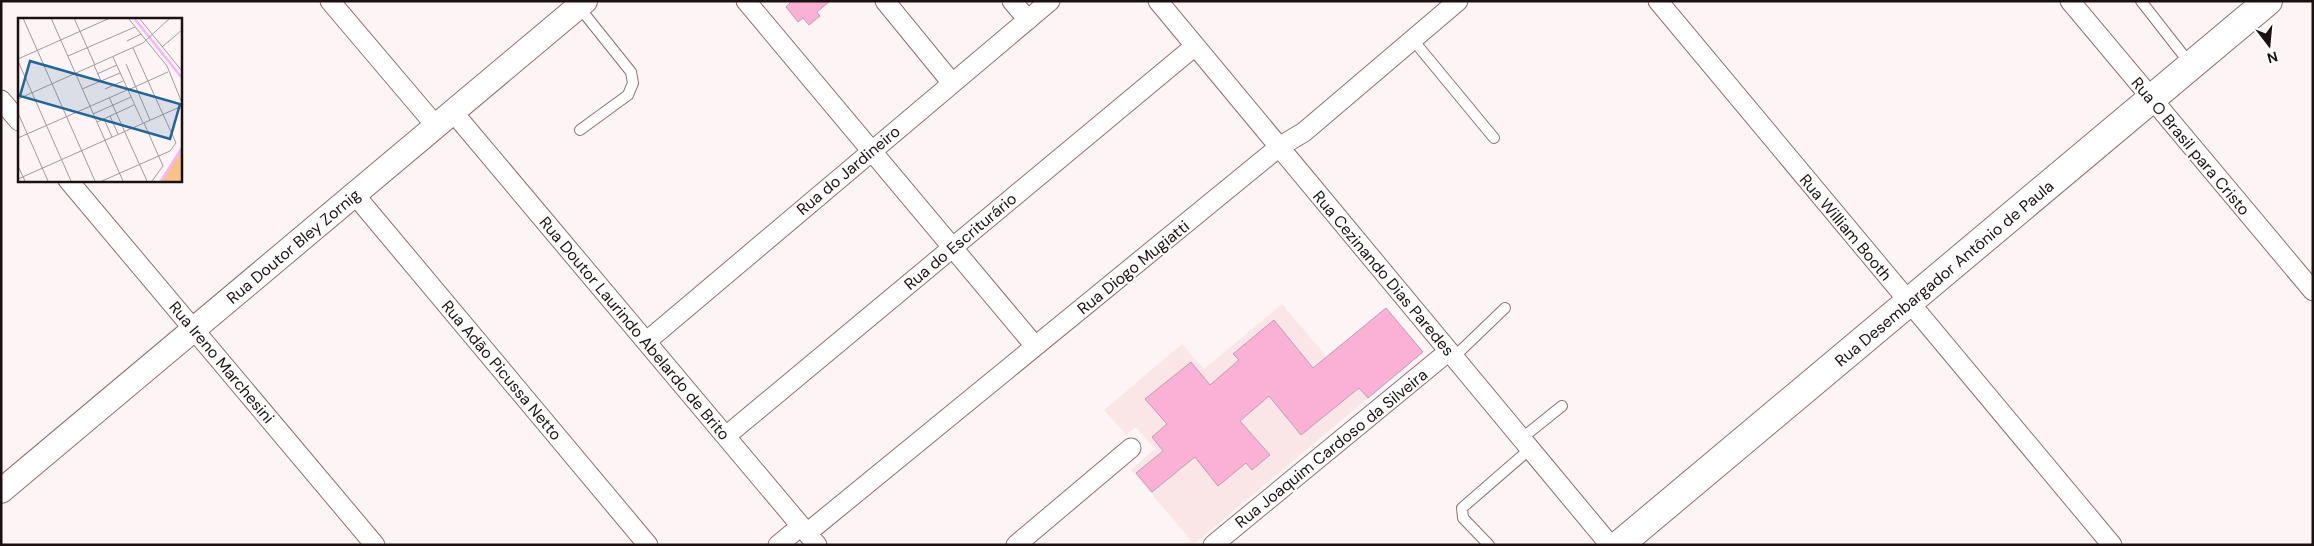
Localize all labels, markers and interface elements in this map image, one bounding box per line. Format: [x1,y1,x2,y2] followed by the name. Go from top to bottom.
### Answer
[18,18,181,181] inset map
[2244,20,2294,70] north arrow
[2265,47,2280,68] text: N
[2127,73,2255,220] street label: Rua O Brasil para Cristo
[792,121,904,220] street label: Rua do Jardineiro
[1795,170,1896,285] street label: Rua William Booth
[1831,176,2058,371] street label: Rua Desembargador Antônio de Paula
[222,184,365,308] street label: Rua Doutor Bley Zornig
[1308,186,1459,360] street label: Rua Cezinando Dias Paredes
[900,188,1021,295] street label: Rua do Escriturário
[535,212,734,445] street label: Rua Doutor Laurindo Abelardo de Brito
[1073,216,1194,319] street label: Rua Diogo Mugiatti
[437,296,566,445] street label: Rua Adão Picussa Netto
[164,297,279,428] street label: Rua Ireno Marchesini
[1231,364,1432,533] street label: Rua Joaquim Cardoso da Silveira

